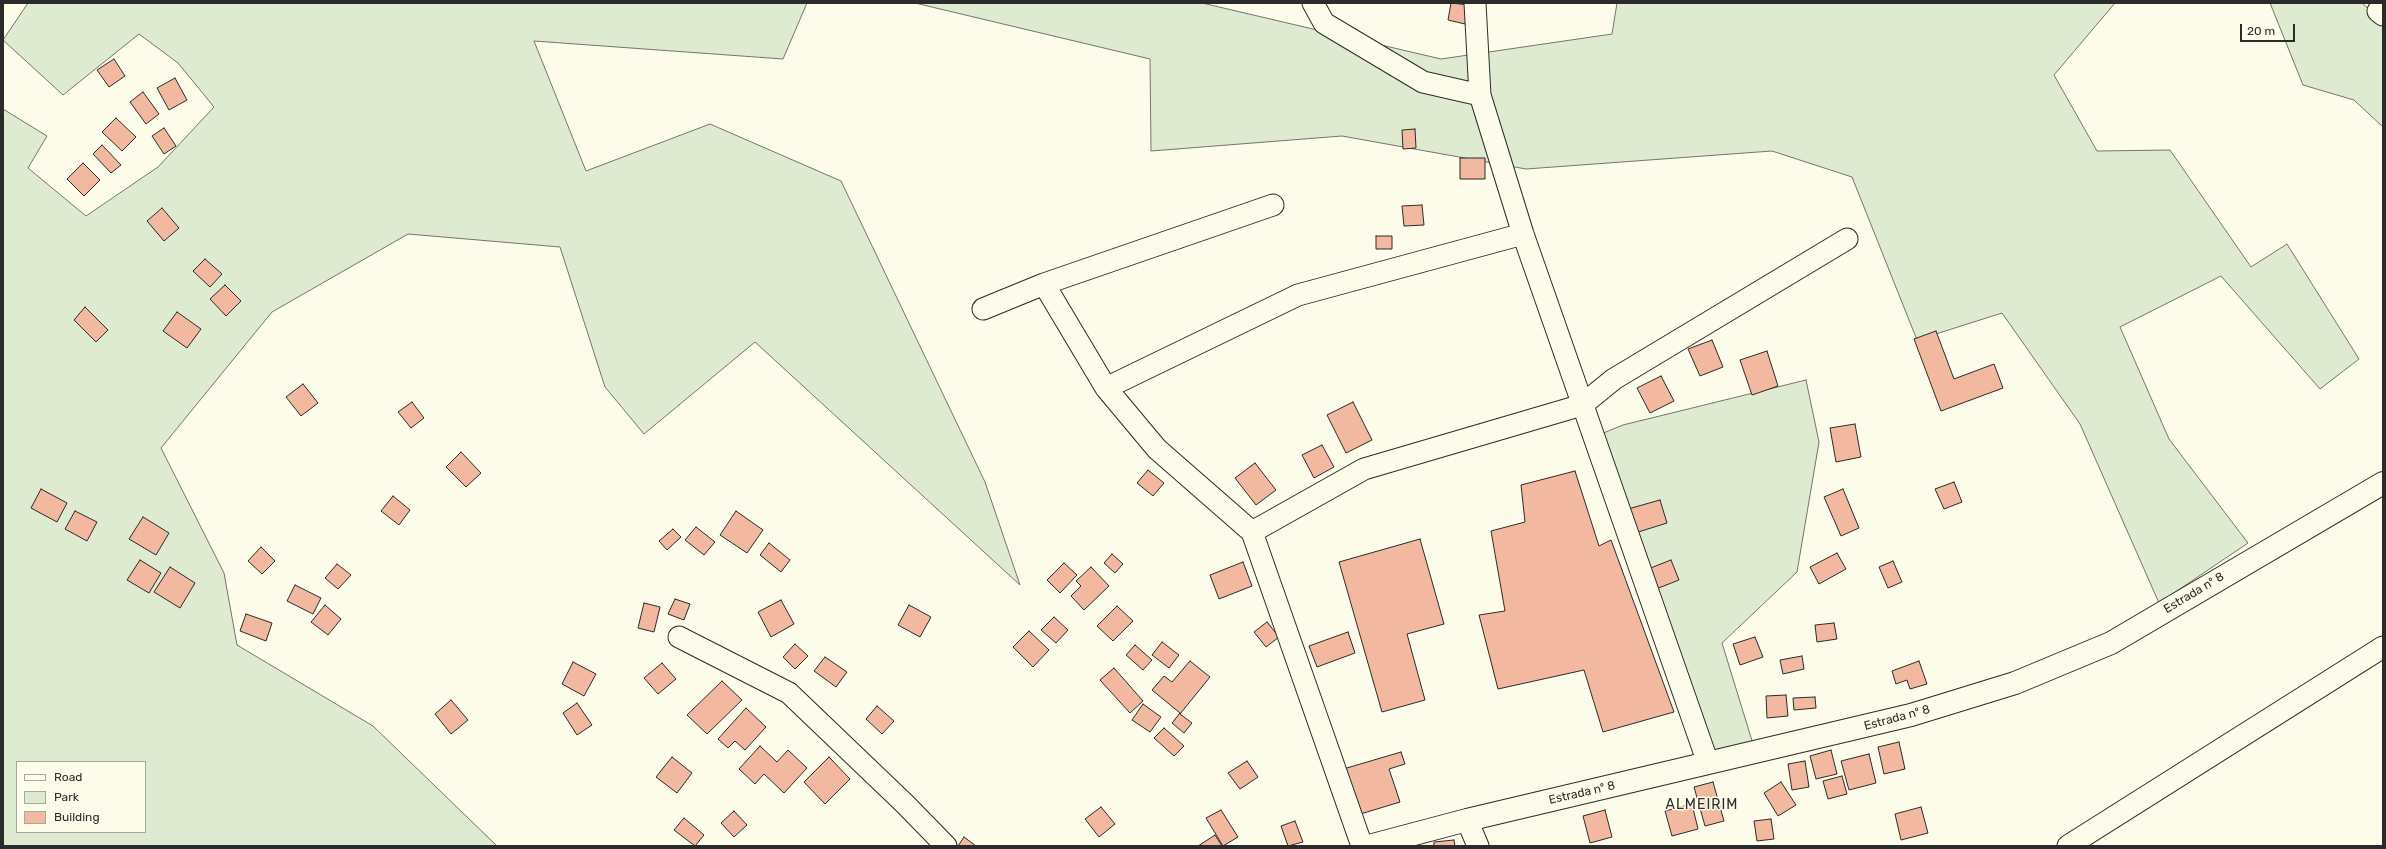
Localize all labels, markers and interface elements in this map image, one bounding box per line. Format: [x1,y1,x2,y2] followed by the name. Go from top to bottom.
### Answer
[2242,16,2297,42] scale bar
[2247,24,2275,38] text: 20 m
[2161,569,2227,617] street label: Estrada nº 8
[1862,702,1932,734] street label: Estrada nº 8
[16,761,146,833] legend
[54,770,82,784] text: Road
[1547,778,1617,808] street label: Estrada nº 8
[54,790,79,804] text: Park
[1666,797,1738,813] district label: ALMEIRIM
[54,810,100,824] text: Building

